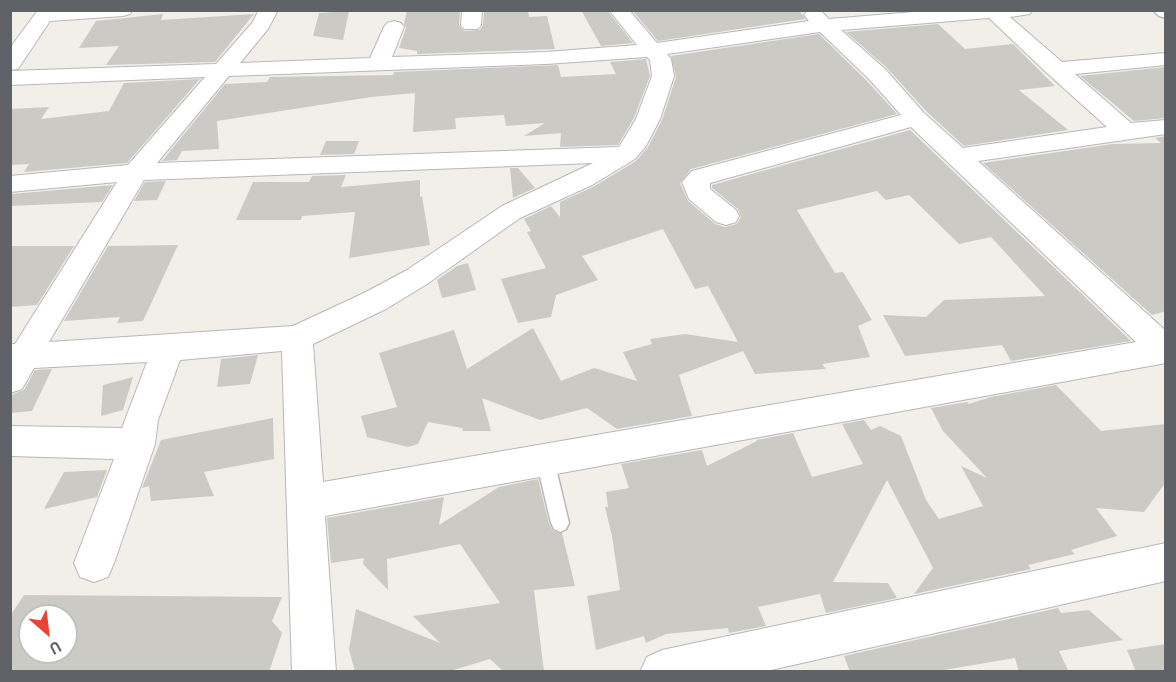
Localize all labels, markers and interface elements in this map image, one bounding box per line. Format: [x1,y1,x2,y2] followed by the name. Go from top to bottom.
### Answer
[18,604,78,664] north arrow
[46,637,65,659] text: U

